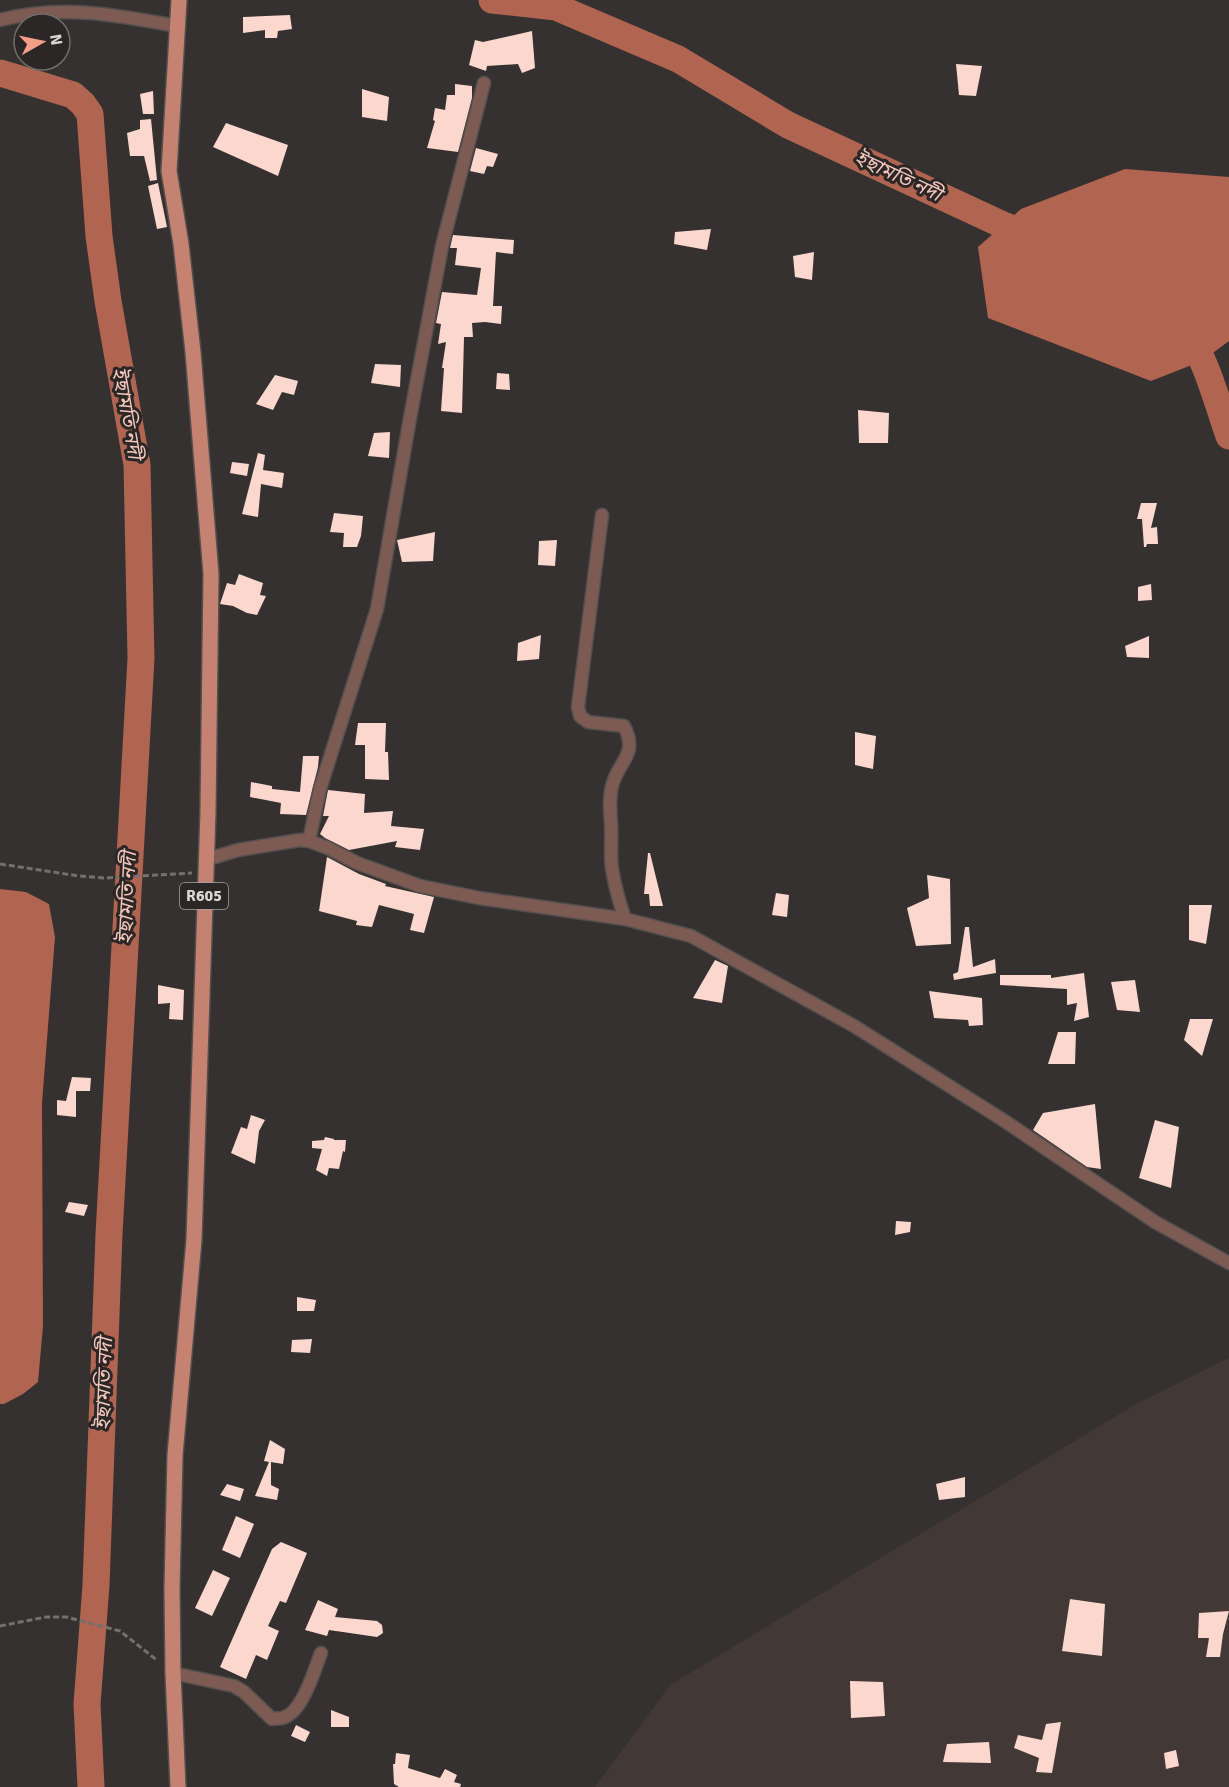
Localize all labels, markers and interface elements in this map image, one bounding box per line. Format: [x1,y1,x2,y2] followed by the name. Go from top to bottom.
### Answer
[12,12,72,72] north arrow
[45,33,67,47] text: N
[851,145,949,208] water label: ইছামতি নদী
[107,365,148,464] water label: ইছামতি নদী
[112,847,142,945] water label: ইছামতি নদী
[180,883,228,909] road number: R605
[90,1334,118,1431] water label: ইছামতি নদী

